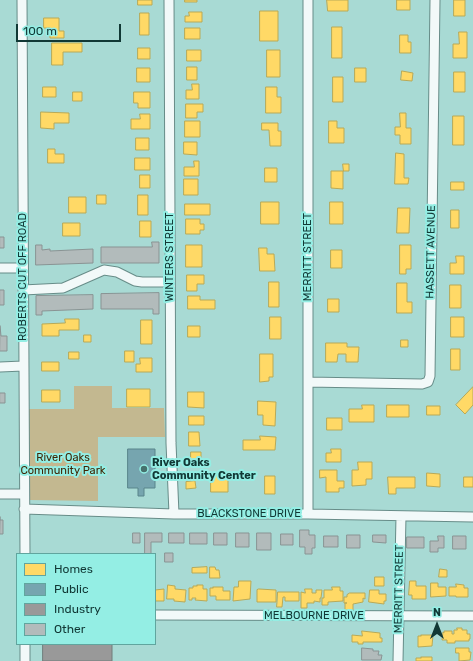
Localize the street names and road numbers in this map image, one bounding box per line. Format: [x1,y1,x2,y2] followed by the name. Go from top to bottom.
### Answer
[424,205,438,299] street label: HASSETT AVENUE
[163,212,177,302] street label: WINTERS STREET
[16,213,30,341] street label: ROBERTS CUT OFF ROAD
[301,213,315,301] street label: MERRITT STREET
[197,507,301,521] street label: BLACKSTONE DRIVE
[392,545,406,633] street label: MERRITT STREET
[264,609,364,623] street label: MELBOURNE DRIVE

